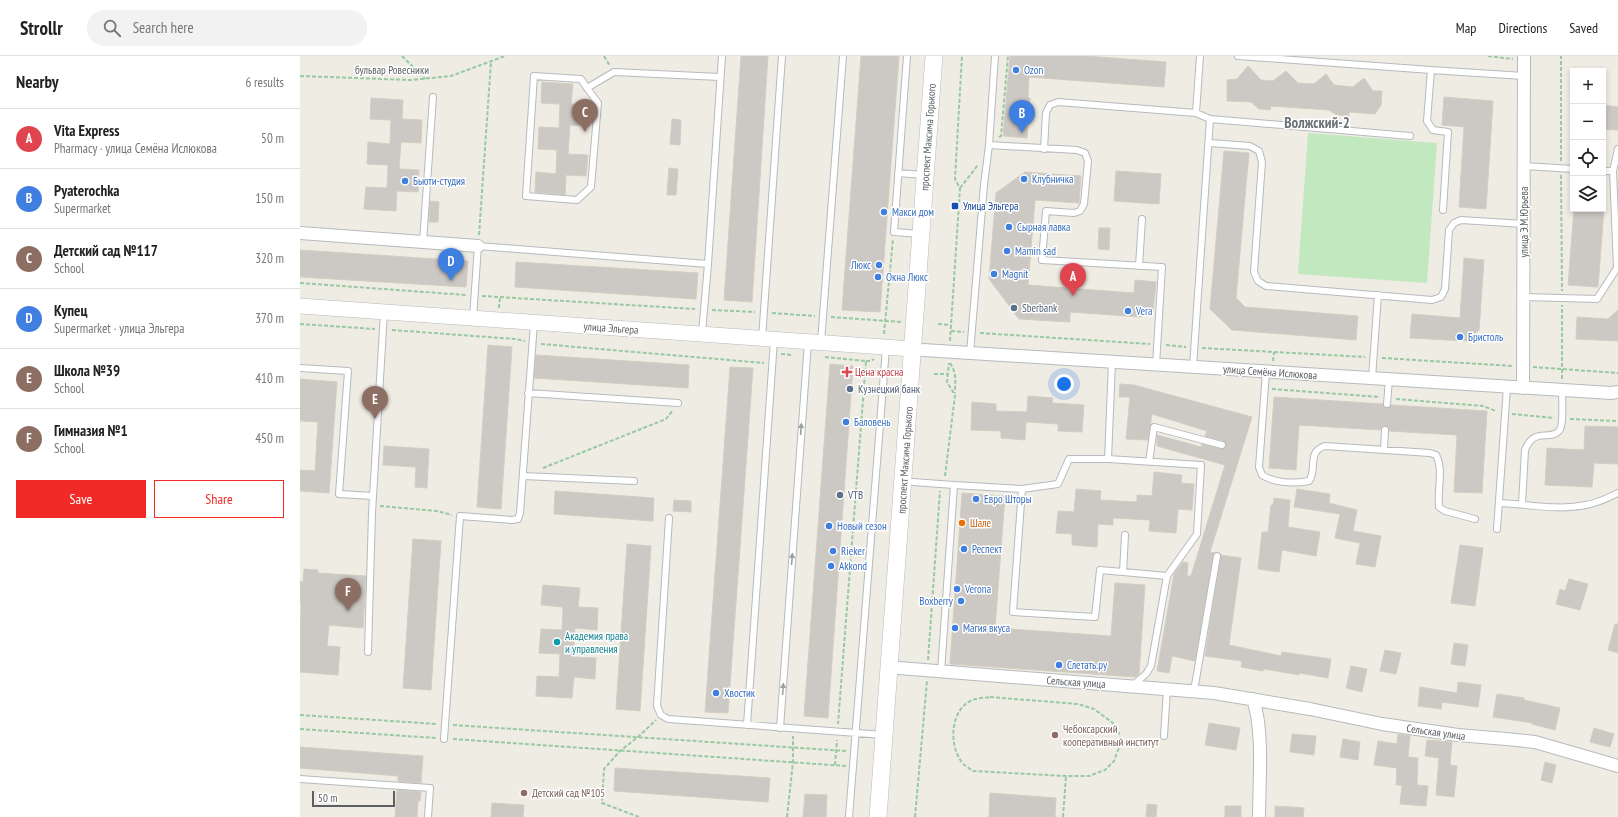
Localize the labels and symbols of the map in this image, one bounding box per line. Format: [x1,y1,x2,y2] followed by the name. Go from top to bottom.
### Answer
[355,63,429,77] street label: бульвар Ровесники
[1024,63,1043,77] place label: Ozon
[1011,65,1021,75] marker: Ozon
[917,83,939,191] street label: проспект Максима Горького
[572,99,598,132] pin: C
[1009,100,1035,133] pin: B
[1284,113,1350,132] district label: Волжский-2
[1032,172,1073,186] place label: Клубничка
[413,174,465,188] place label: Бьюти-студия
[1019,174,1029,184] marker: Клубничка
[400,176,410,186] marker: Бьюти-студия
[1517,187,1531,257] street label: улица Э.М.Юрьева
[963,199,1018,213] place label: Улица Эльгера
[950,201,960,211] marker: Улица Эльгера
[892,205,934,219] place label: Макси дом
[879,207,889,217] marker: Макси дом
[1017,220,1070,234] place label: Сырная лавка
[1004,222,1014,232] marker: Сырная лавка
[1015,244,1056,258] place label: Mamin sad
[1002,246,1012,256] marker: Mamin sad
[438,248,464,281] pin: D
[850,258,871,272] place label: Люкс
[874,260,884,270] marker: Люкс
[1060,263,1086,296] pin: A
[1002,267,1028,281] place label: Magnit
[989,269,999,279] marker: Magnit
[886,270,928,284] place label: Окна Люкс
[873,272,883,282] marker: Окна Люкс
[1022,301,1058,315] place label: Sberbank
[1009,303,1019,313] marker: Sberbank
[1135,304,1153,318] place label: Vera
[1123,306,1133,316] marker: Vera
[583,319,639,337] street label: улица Эльгера
[1468,330,1503,344] place label: Бристоль
[1455,332,1465,342] marker: Бристоль
[1222,362,1318,382] street label: улица Семёна Ислюкова
[855,365,903,379] place label: Цена красна
[842,367,852,377] marker: Цена красна
[1054,374,1074,394] your location
[858,382,921,396] place label: Кузнецкий банк
[845,384,855,394] marker: Кузнецкий банк
[362,386,388,419] pin: E
[894,406,916,514] street label: проспект Максима Горького
[854,415,890,429] place label: Баловень
[841,417,851,427] marker: Баловень
[798,423,805,435] one-way arrow
[847,488,863,502] place label: VTB
[835,490,845,500] marker: VTB
[984,492,1032,506] place label: Евро Шторы
[971,494,981,504] marker: Евро Шторы
[970,516,992,530] place label: Шале
[957,518,967,528] marker: Шале
[837,519,887,533] place label: Новый сезон
[824,521,834,531] marker: Новый сезон
[972,542,1003,556] place label: Респект
[841,544,865,558] place label: Rieker
[959,544,969,554] marker: Респект
[828,546,838,556] marker: Rieker
[789,553,795,565] one-way arrow
[839,559,867,573] place label: Akkond
[826,561,836,571] marker: Akkond
[335,578,361,611] pin: F
[964,582,991,596] place label: Verona
[952,584,962,594] marker: Verona
[919,594,954,608] place label: Boxberry
[956,596,966,606] marker: Boxberry
[963,621,1010,635] place label: Магия вкуса
[950,623,960,633] marker: Магия вкуса
[565,629,628,656] place label: Академия права и управления
[552,637,562,647] marker: Академия права и управления
[1067,658,1108,672] place label: Слетать.ру
[1054,660,1064,670] marker: Слетать.ру
[1046,673,1106,691] street label: Сельская улица
[779,683,786,695] one-way arrow
[724,686,756,700] place label: Хвостик
[711,688,721,698] marker: Хвостик
[1406,721,1466,743] street label: Сельская улица
[1063,722,1159,749] place label: Чебоксарский кооперативный институт
[1050,730,1060,740] marker: Чебоксарский кооперативный институт
[532,786,605,800] place label: Детский сад №105
[519,788,529,798] marker: Детский сад №105
[312,789,395,808] scale bar

